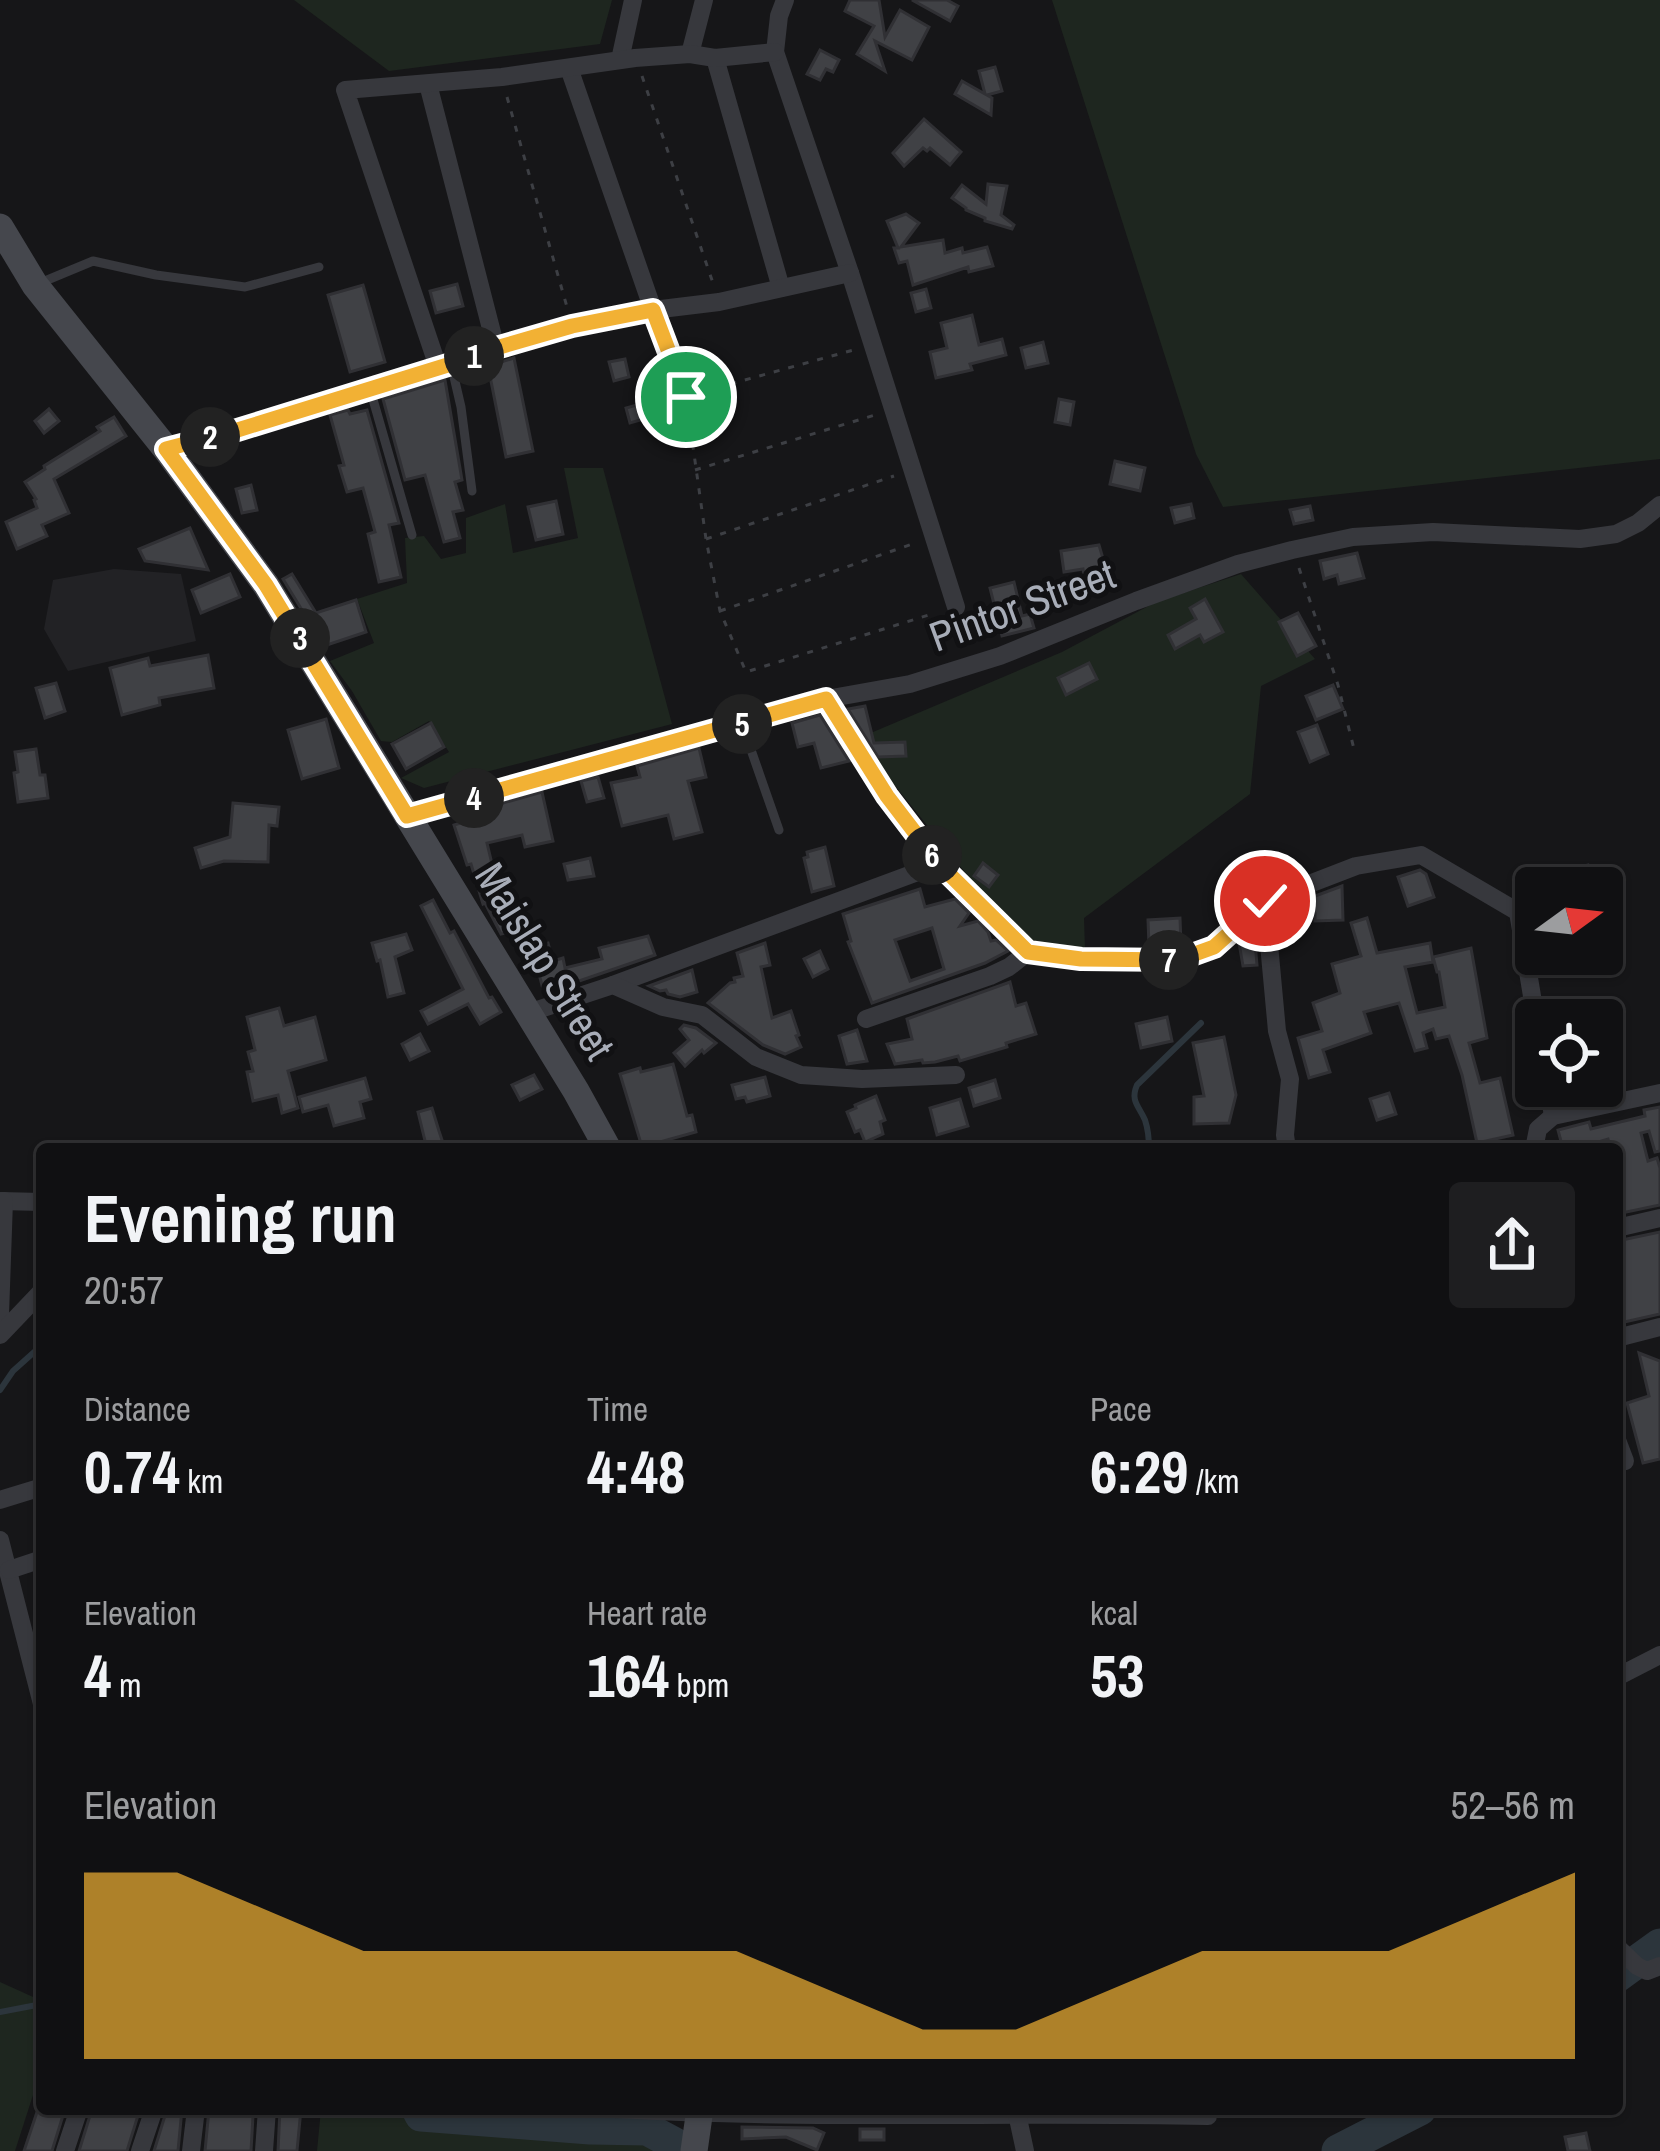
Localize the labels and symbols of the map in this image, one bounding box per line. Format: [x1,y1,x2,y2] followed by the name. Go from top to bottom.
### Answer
[444,326,504,386] pin: 1
[635,346,737,448] pin
[180,407,240,467] pin: 2
[922,546,1122,664] street label: Pintor Street
[270,608,330,668] pin: 3
[712,694,772,754] pin: 5
[444,768,504,828] pin: 4
[902,825,962,885] pin: 6
[1214,850,1316,952] pin
[462,852,628,1070] street label: Maislap Street
[1515,867,1623,975] north arrow
[1139,930,1199,990] pin: 7

